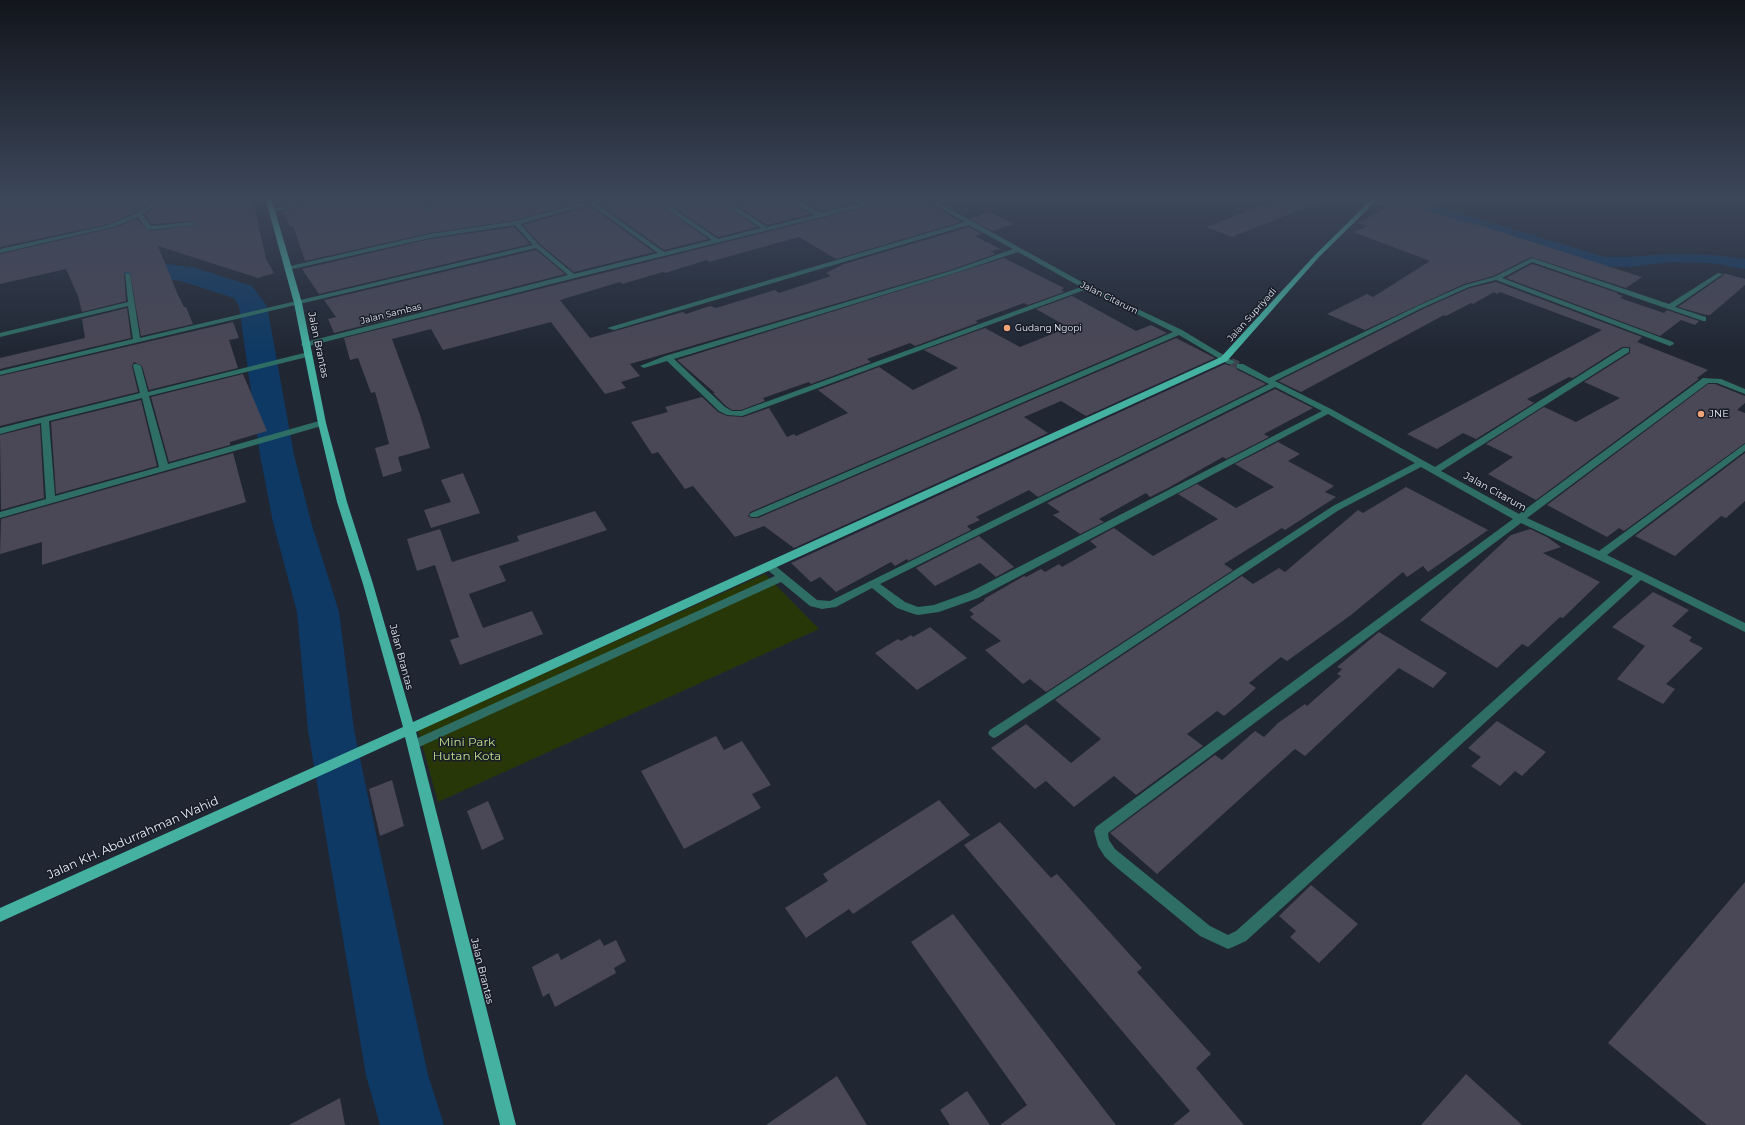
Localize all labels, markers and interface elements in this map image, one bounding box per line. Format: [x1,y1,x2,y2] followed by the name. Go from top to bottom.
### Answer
[1078,279,1140,317] street label: Jalan Citarum
[1225,286,1279,344] street label: Jalan Supriyadi
[360,301,422,327] street label: Jalan Sambas
[305,311,331,379] street label: Jalan Brantas
[1002,323,1012,333] marker: Gudang Ngopi
[1015,323,1082,333] place label: Gudang Ngopi
[1709,408,1729,420] place label: JNE
[1696,409,1706,419] marker: JNE
[1462,470,1528,514] street label: Jalan Citarum
[386,623,416,691] street label: Jalan Brantas
[433,735,501,763] park label: Mini Park Hutan Kota
[45,794,221,882] street label: Jalan KH. Abdurrahman Wahid
[468,937,496,1005] street label: Jalan Brantas

